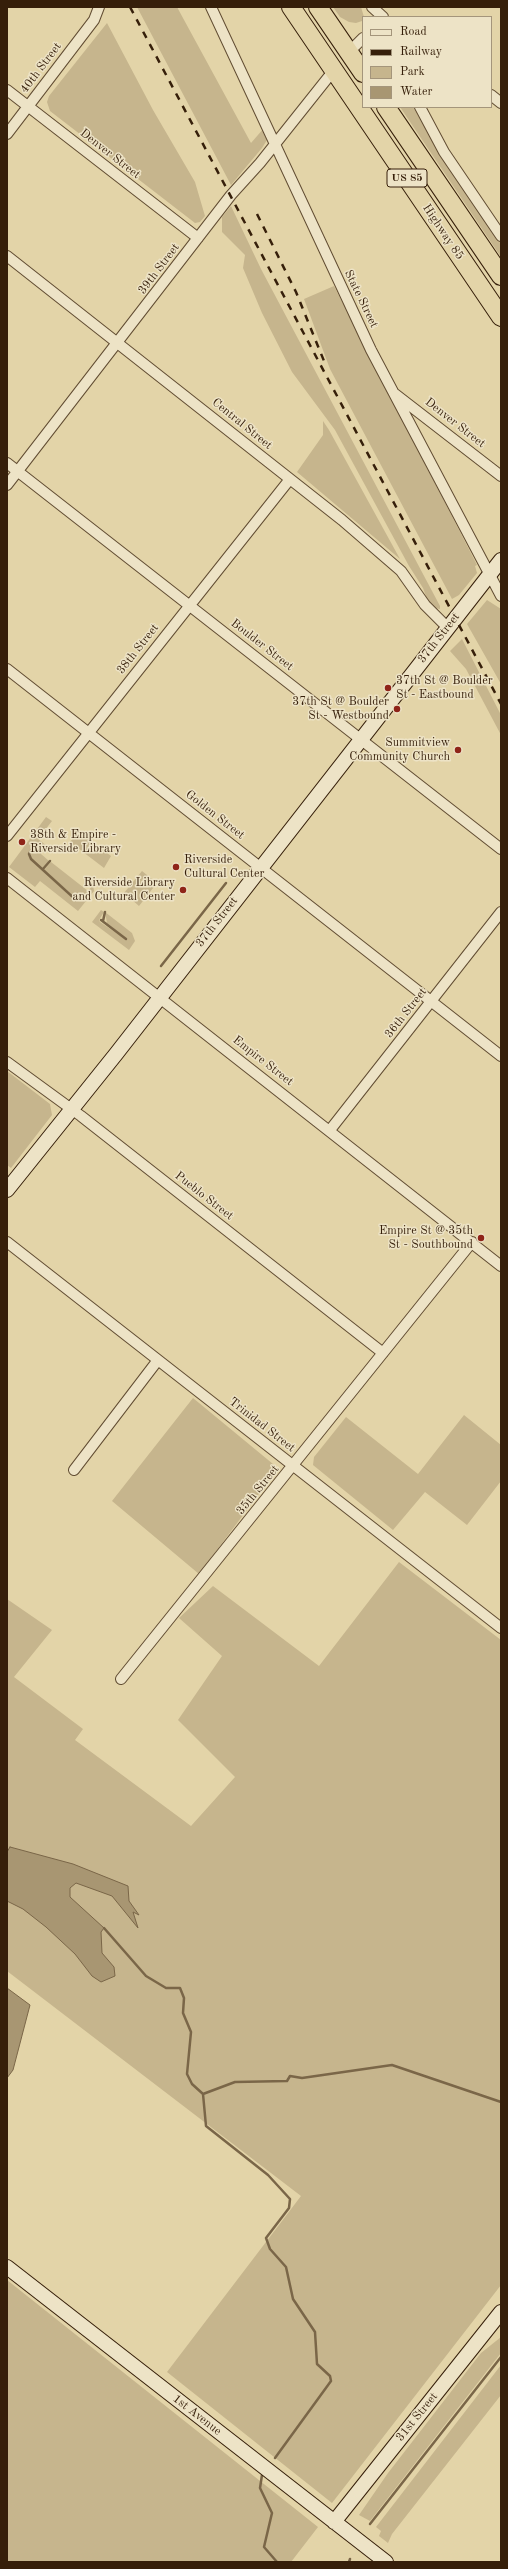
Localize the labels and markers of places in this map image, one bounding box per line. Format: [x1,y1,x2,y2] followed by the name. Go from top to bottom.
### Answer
[396,674,493,702] place label: 37th St @ Boulder St - Eastbound
[383,683,393,693] marker: 37th St @ Boulder St - Eastbound
[292,695,389,723] place label: 37th St @ Boulder St - Westbound
[392,704,402,714] marker: 37th St @ Boulder St - Westbound
[349,736,450,764] place label: Summitview Community Church
[453,745,463,755] marker: Summitview Community Church
[30,828,121,856] place label: 38th & Empire - Riverside Library
[17,837,27,847] marker: 38th & Empire - Riverside Library
[184,853,264,881] place label: Riverside Cultural Center
[171,862,181,872] marker: Riverside Cultural Center
[73,876,175,904] place label: Riverside Library and Cultural Center
[178,885,188,895] marker: Riverside Library and Cultural Center
[379,1224,473,1252] place label: Empire St @ 35th St - Southbound
[476,1233,486,1243] marker: Empire St @ 35th St - Southbound

